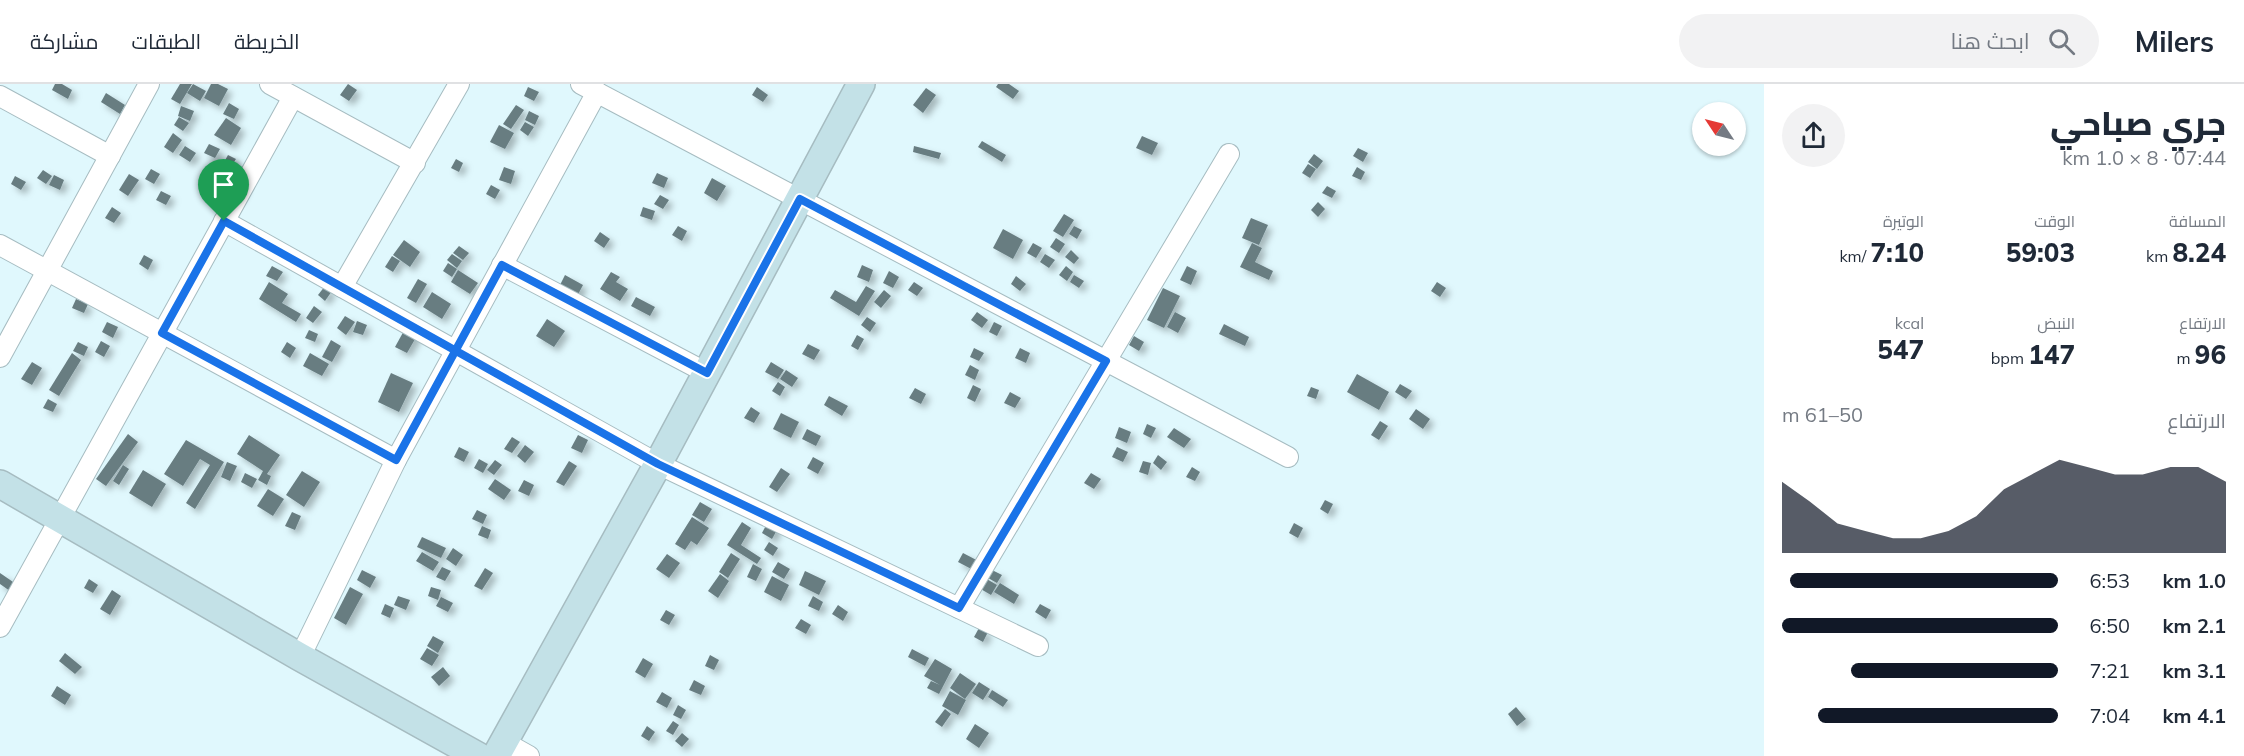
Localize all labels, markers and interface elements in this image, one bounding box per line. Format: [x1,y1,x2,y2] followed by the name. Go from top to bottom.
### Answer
[1679,14,2099,68] search box
[2135,24,2214,59] text: Milers
[2045,25,2078,58] icon: search
[1951,27,2030,55] text: ابحث هنا
[30,28,99,54] text: مشاركة
[132,28,201,54] text: الطبقات
[234,28,300,54] text: الخريطة
[1692,102,1746,156] north arrow
[1692,102,1746,156] map controls
[2050,102,2226,143] text: جري صباحي
[1782,104,1845,167] button: share
[2062,145,2226,170] text: 07:44 · 8 × 1.0 km
[198,159,249,221] pin
[207,168,240,201] icon: arrive
[1883,211,1924,231] text: الوتيرة
[2034,211,2075,231] text: الوقت
[2169,211,2226,231] text: المسافة
[1870,236,1924,269] text: 7:10
[2006,236,2075,269] text: 59:03
[2172,236,2226,269] text: 8.24
[1839,246,1870,266] text: /km
[2146,246,2172,266] text: km
[1895,313,1924,333] text: kcal
[2037,313,2075,333] text: النبض
[2179,313,2226,333] text: الارتفاع
[1877,333,1924,366] text: 547
[2028,338,2075,371] text: 147
[2195,338,2226,371] text: 96
[1991,348,2028,368] text: bpm
[2177,348,2195,368] text: m
[1782,402,1863,427] text: 50–61 m
[2167,408,2226,433] text: الارتفاع
[2089,568,2130,593] text: 6:53
[2163,568,2226,593] text: 1.0 km
[2089,613,2130,638] text: 6:50
[2163,613,2226,638] text: 2.1 km
[2089,658,2130,683] text: 7:21
[2163,658,2226,683] text: 3.1 km
[2089,703,2130,728] text: 7:04
[2163,703,2226,728] text: 4.1 km

